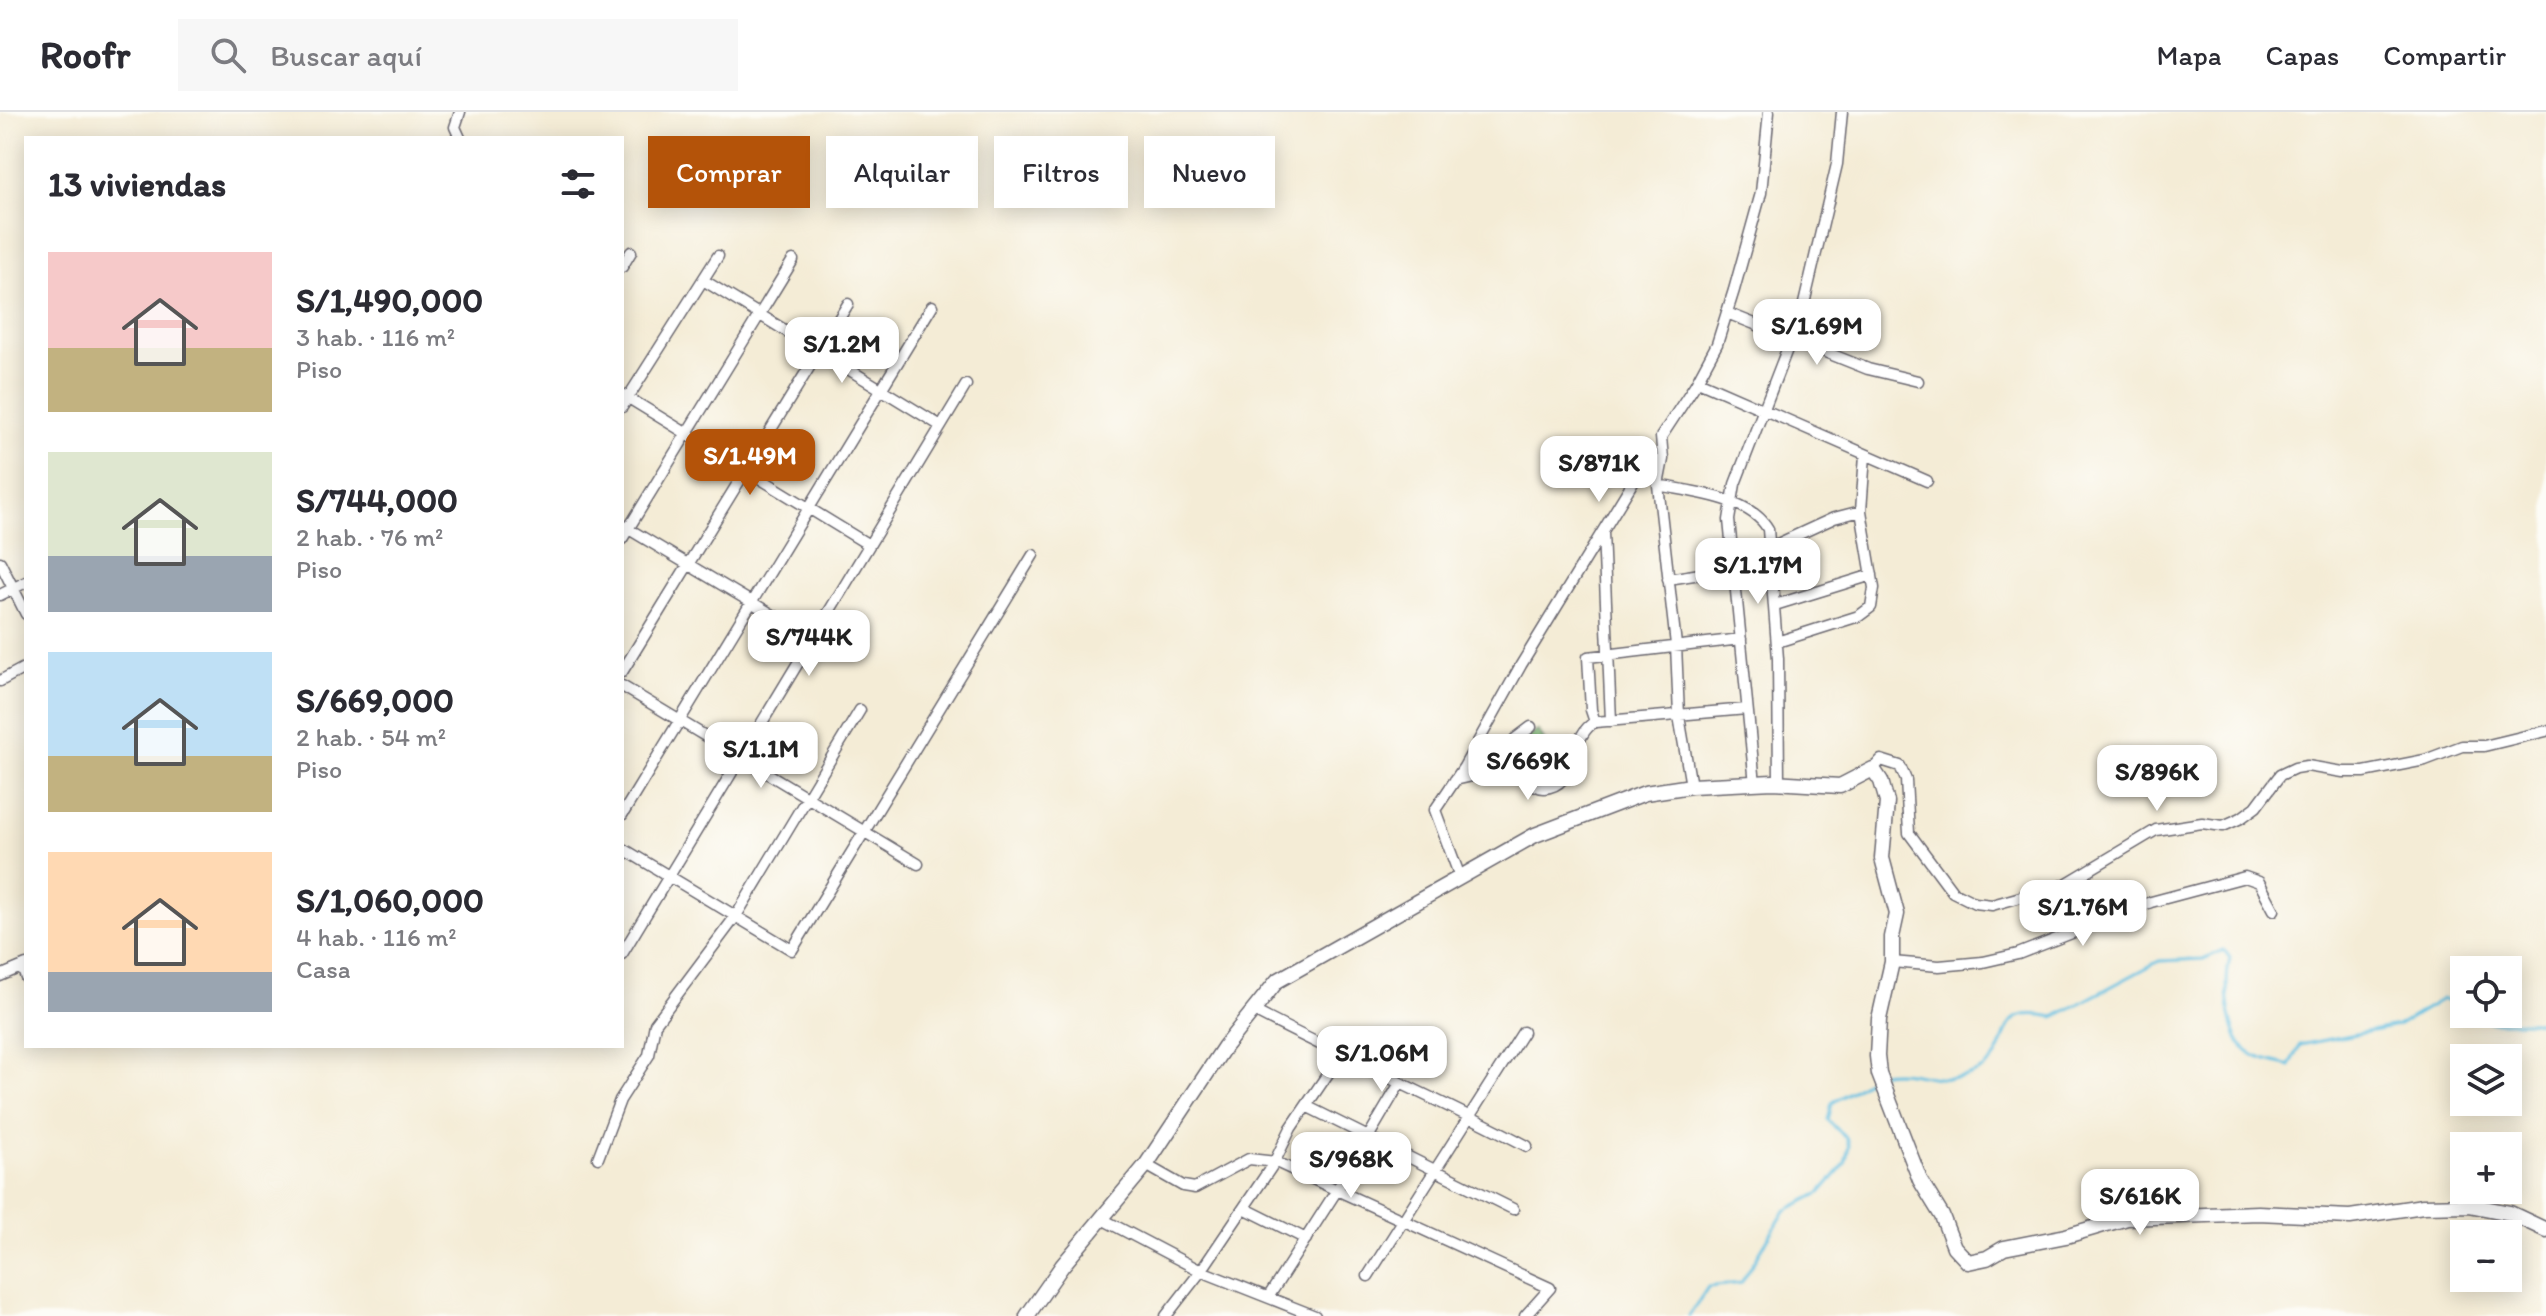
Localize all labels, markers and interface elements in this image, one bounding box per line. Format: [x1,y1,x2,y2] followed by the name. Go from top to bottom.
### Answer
[178,19,738,91] search box
[40,32,130,78] text: Roofr
[206,33,250,77] icon: search
[270,37,422,74] text: Buscar aquí
[2156,38,2222,72] text: Mapa
[2266,38,2339,72] text: Capas
[2383,38,2506,72] text: Compartir
[648,136,810,208] chip: Comprar
[826,136,978,208] chip: Alquilar
[994,136,1128,208] chip: Filtros
[1144,136,1275,208] chip: Nuevo
[556,162,600,206] icon: filters
[48,164,226,205] text: 13 viviendas
[296,280,483,321] text: S/1,490,000
[112,284,208,380] icon: home
[1743,299,1891,367] pin: S/1.69M
[1771,309,1863,341] text: S/1.69M
[777,317,907,385] pin: S/1.2M
[296,321,455,353] text: 3 hab. · 116 m²
[803,327,881,359] text: S/1.2M
[296,353,342,385] text: Piso
[676,429,824,497] pin: S/1.49M
[1534,436,1664,504] pin: S/871K
[703,439,797,471] text: S/1.49M
[1558,446,1640,478] text: S/871K
[296,480,458,521] text: S/744,000
[112,484,208,580] icon: home
[296,521,443,553] text: 2 hab. · 76 m²
[1684,538,1832,606] pin: S/1.17M
[1713,548,1803,580] text: S/1.17M
[296,553,342,585] text: Piso
[744,610,874,678] pin: S/744K
[766,620,852,652] text: S/744K
[296,680,454,721] text: S/669,000
[112,684,208,780] icon: home
[296,721,446,753] text: 2 hab. · 54 m²
[696,722,826,790] pin: S/1.1M
[723,732,799,764] text: S/1.1M
[1463,734,1593,802] pin: S/669K
[1486,744,1570,776] text: S/669K
[2092,745,2222,813] pin: S/896K
[296,753,342,785] text: Piso
[2115,755,2199,787] text: S/896K
[296,880,484,921] text: S/1,060,000
[2009,880,2157,948] pin: S/1.76M
[112,884,208,980] icon: home
[2037,890,2129,922] text: S/1.76M
[296,921,457,953] text: 4 hab. · 116 m²
[296,953,351,985] text: Casa
[2450,956,2522,1292] map controls
[2450,956,2522,1028] button: locate
[1308,1026,1456,1094] pin: S/1.06M
[1335,1036,1429,1068] text: S/1.06M
[2450,1044,2522,1116] button: layers
[1286,1132,1416,1200] pin: S/968K
[2450,1132,2522,1204] button: +
[1309,1142,1393,1174] text: S/968K
[2075,1169,2205,1237] pin: S/616K
[2099,1179,2181,1211] text: S/616K
[2450,1220,2522,1292] button: −

